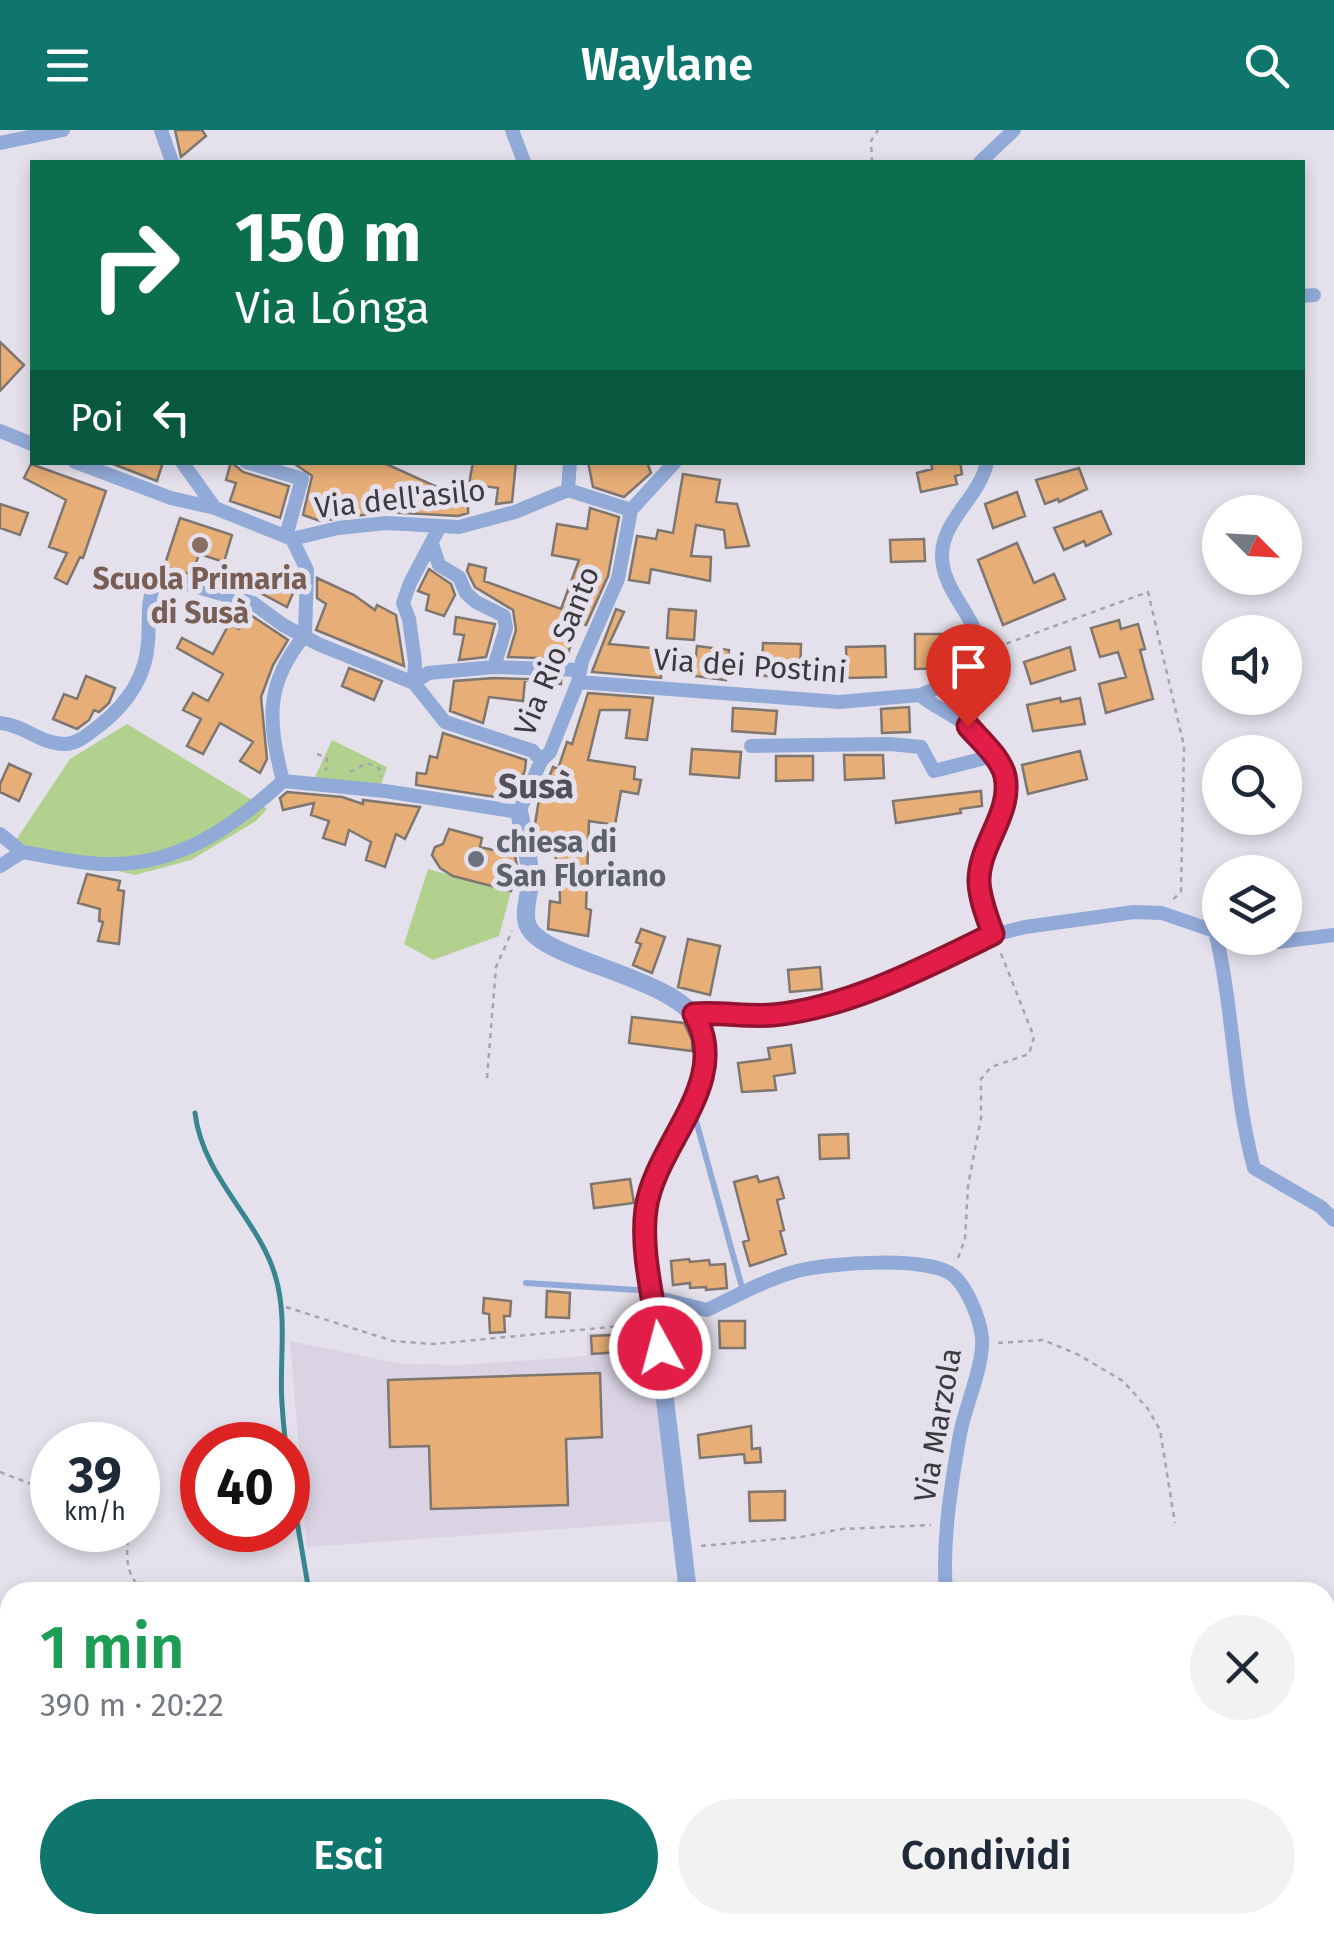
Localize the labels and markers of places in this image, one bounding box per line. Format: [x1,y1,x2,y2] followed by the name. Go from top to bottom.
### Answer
[189,534,211,556] marker: Scuola Primaria di Susà
[93,561,307,631] place label: Scuola Primaria di Susà
[926,624,1011,727] pin
[496,824,666,894] place label: chiesa di San Floriano
[465,848,487,870] marker: chiesa di San Floriano

